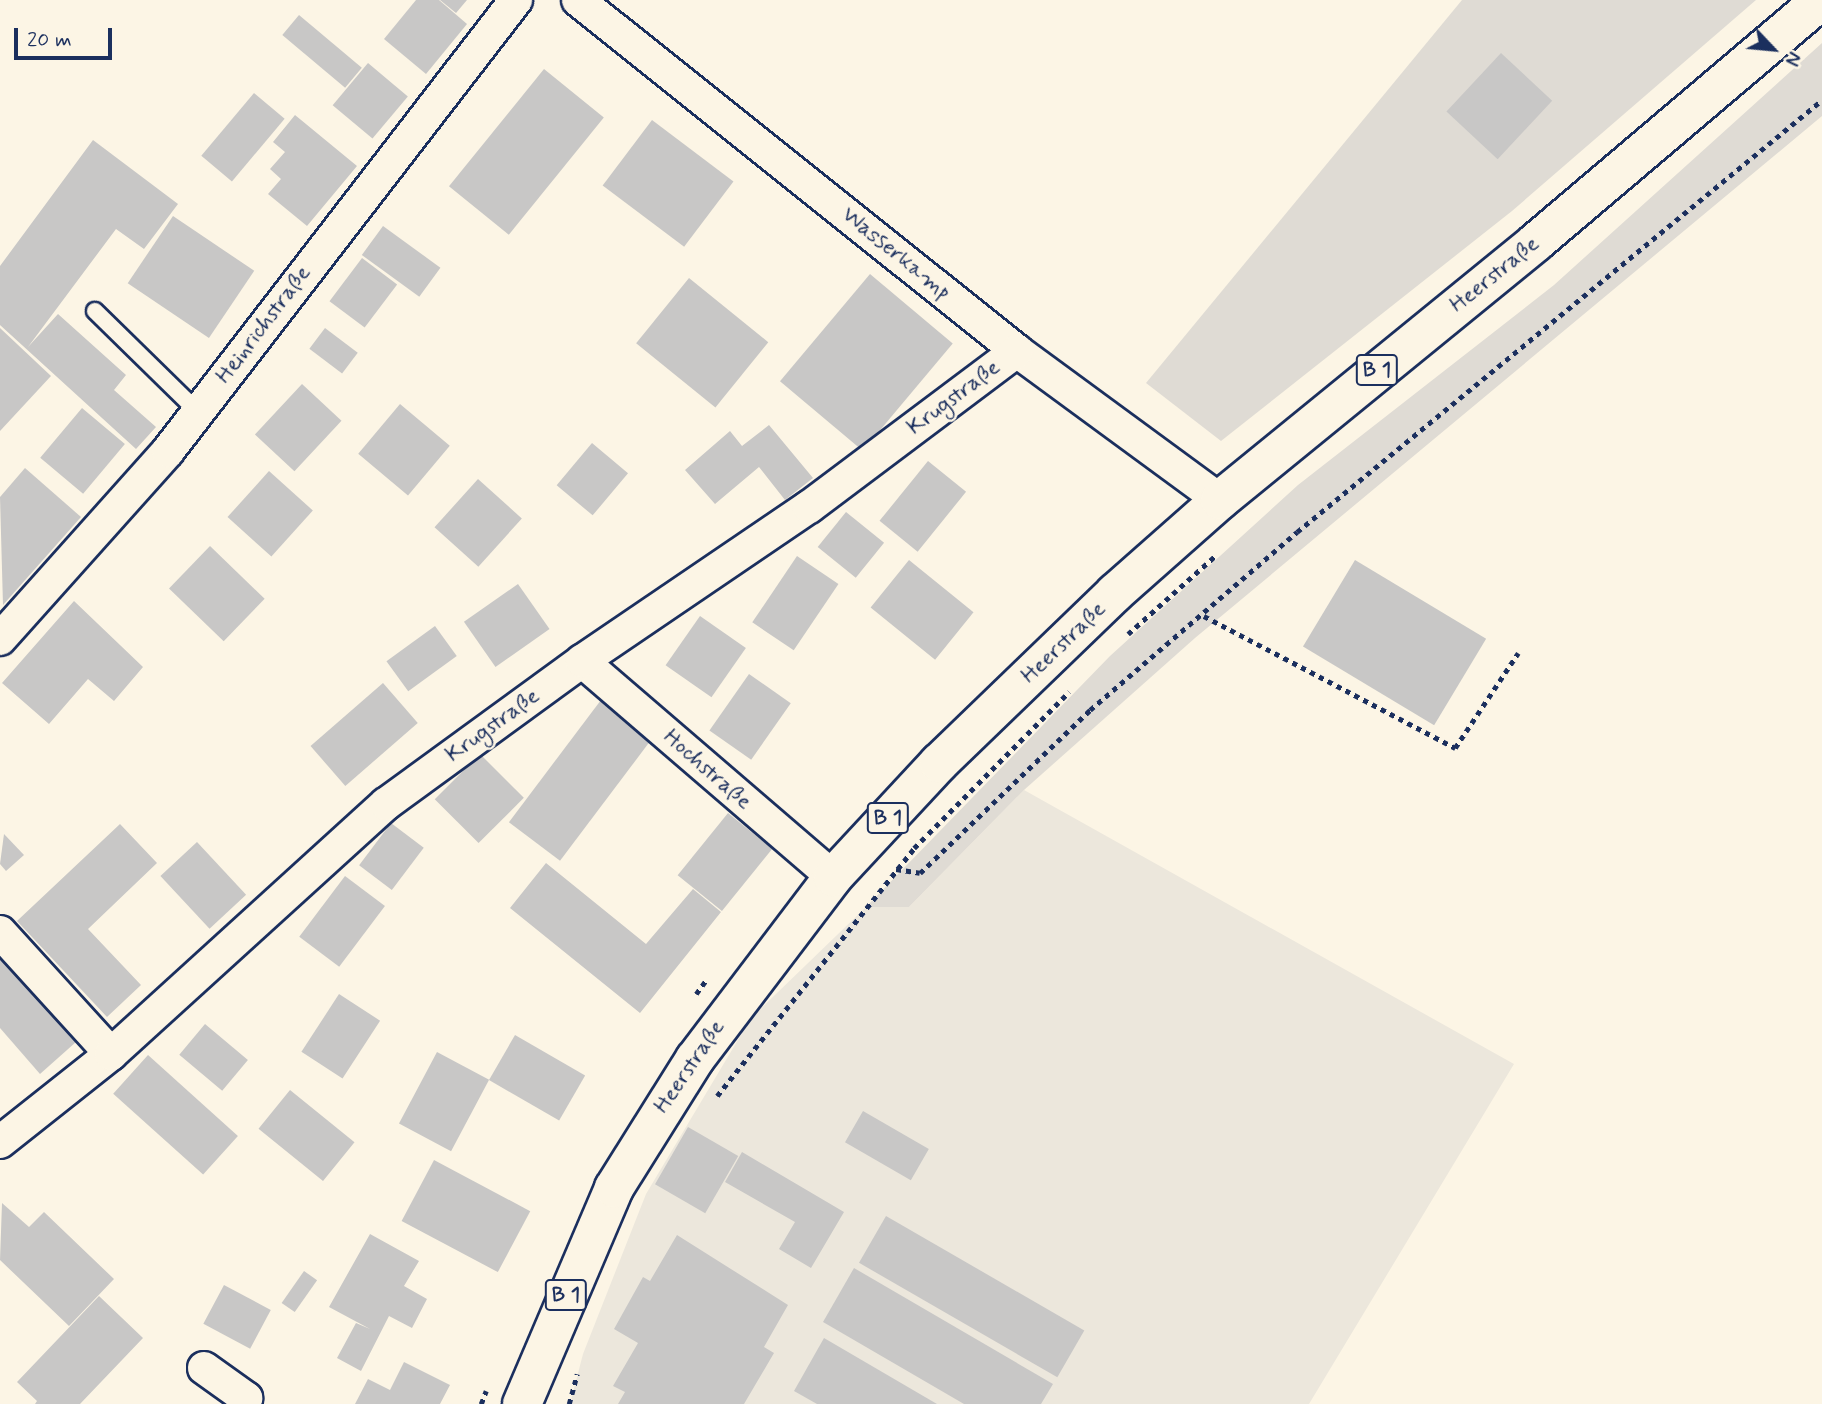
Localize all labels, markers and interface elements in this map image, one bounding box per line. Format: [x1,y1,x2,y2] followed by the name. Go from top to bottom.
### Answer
[18,14,116,58] scale bar
[1738,14,1808,84] north arrow
[27,26,72,54] text: 20 m
[1778,47,1806,70] text: N
[836,201,956,307] street label: Wasserkamp
[1445,231,1545,319] street label: Heerstraße
[211,260,317,390] street label: Heinrichstraße
[1354,352,1400,388] road number: B 1
[902,354,1006,442] street label: Krugstraße
[1016,596,1112,690] street label: Heerstraße
[441,683,545,769] street label: Krugstraße
[657,724,757,816] street label: Hochstraße
[865,800,911,836] road number: B 1
[649,1015,731,1119] street label: Heerstraße
[543,1278,589,1312] road number: B 1

